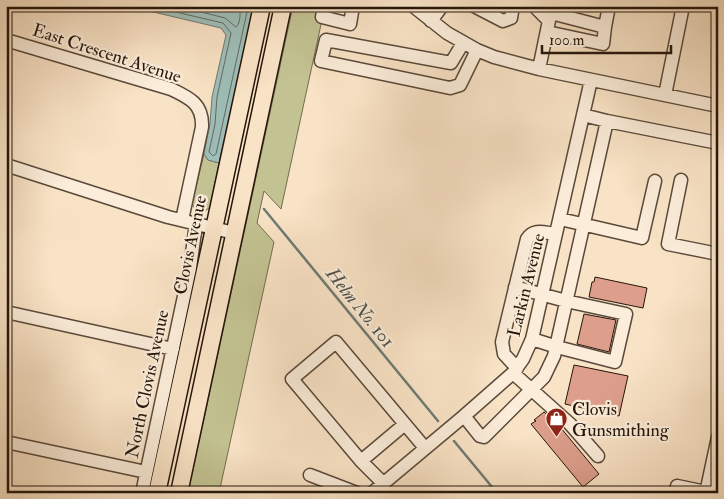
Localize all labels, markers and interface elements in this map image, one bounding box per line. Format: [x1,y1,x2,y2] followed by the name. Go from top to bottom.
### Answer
[29,19,185,89] street label: East Crescent Avenue
[542,22,670,54] scale bar
[549,31,585,50] text: 100 m
[169,193,212,297] street label: Clovis Avenue
[503,231,551,339] street label: Larkin Avenue
[320,262,400,353] water label: Helm No. 101
[121,307,175,460] street label: North Clovis Avenue
[572,398,670,442] place label: Clovis Gunsmithing
[544,407,568,438] shop icon: Clovis Gunsmithing

